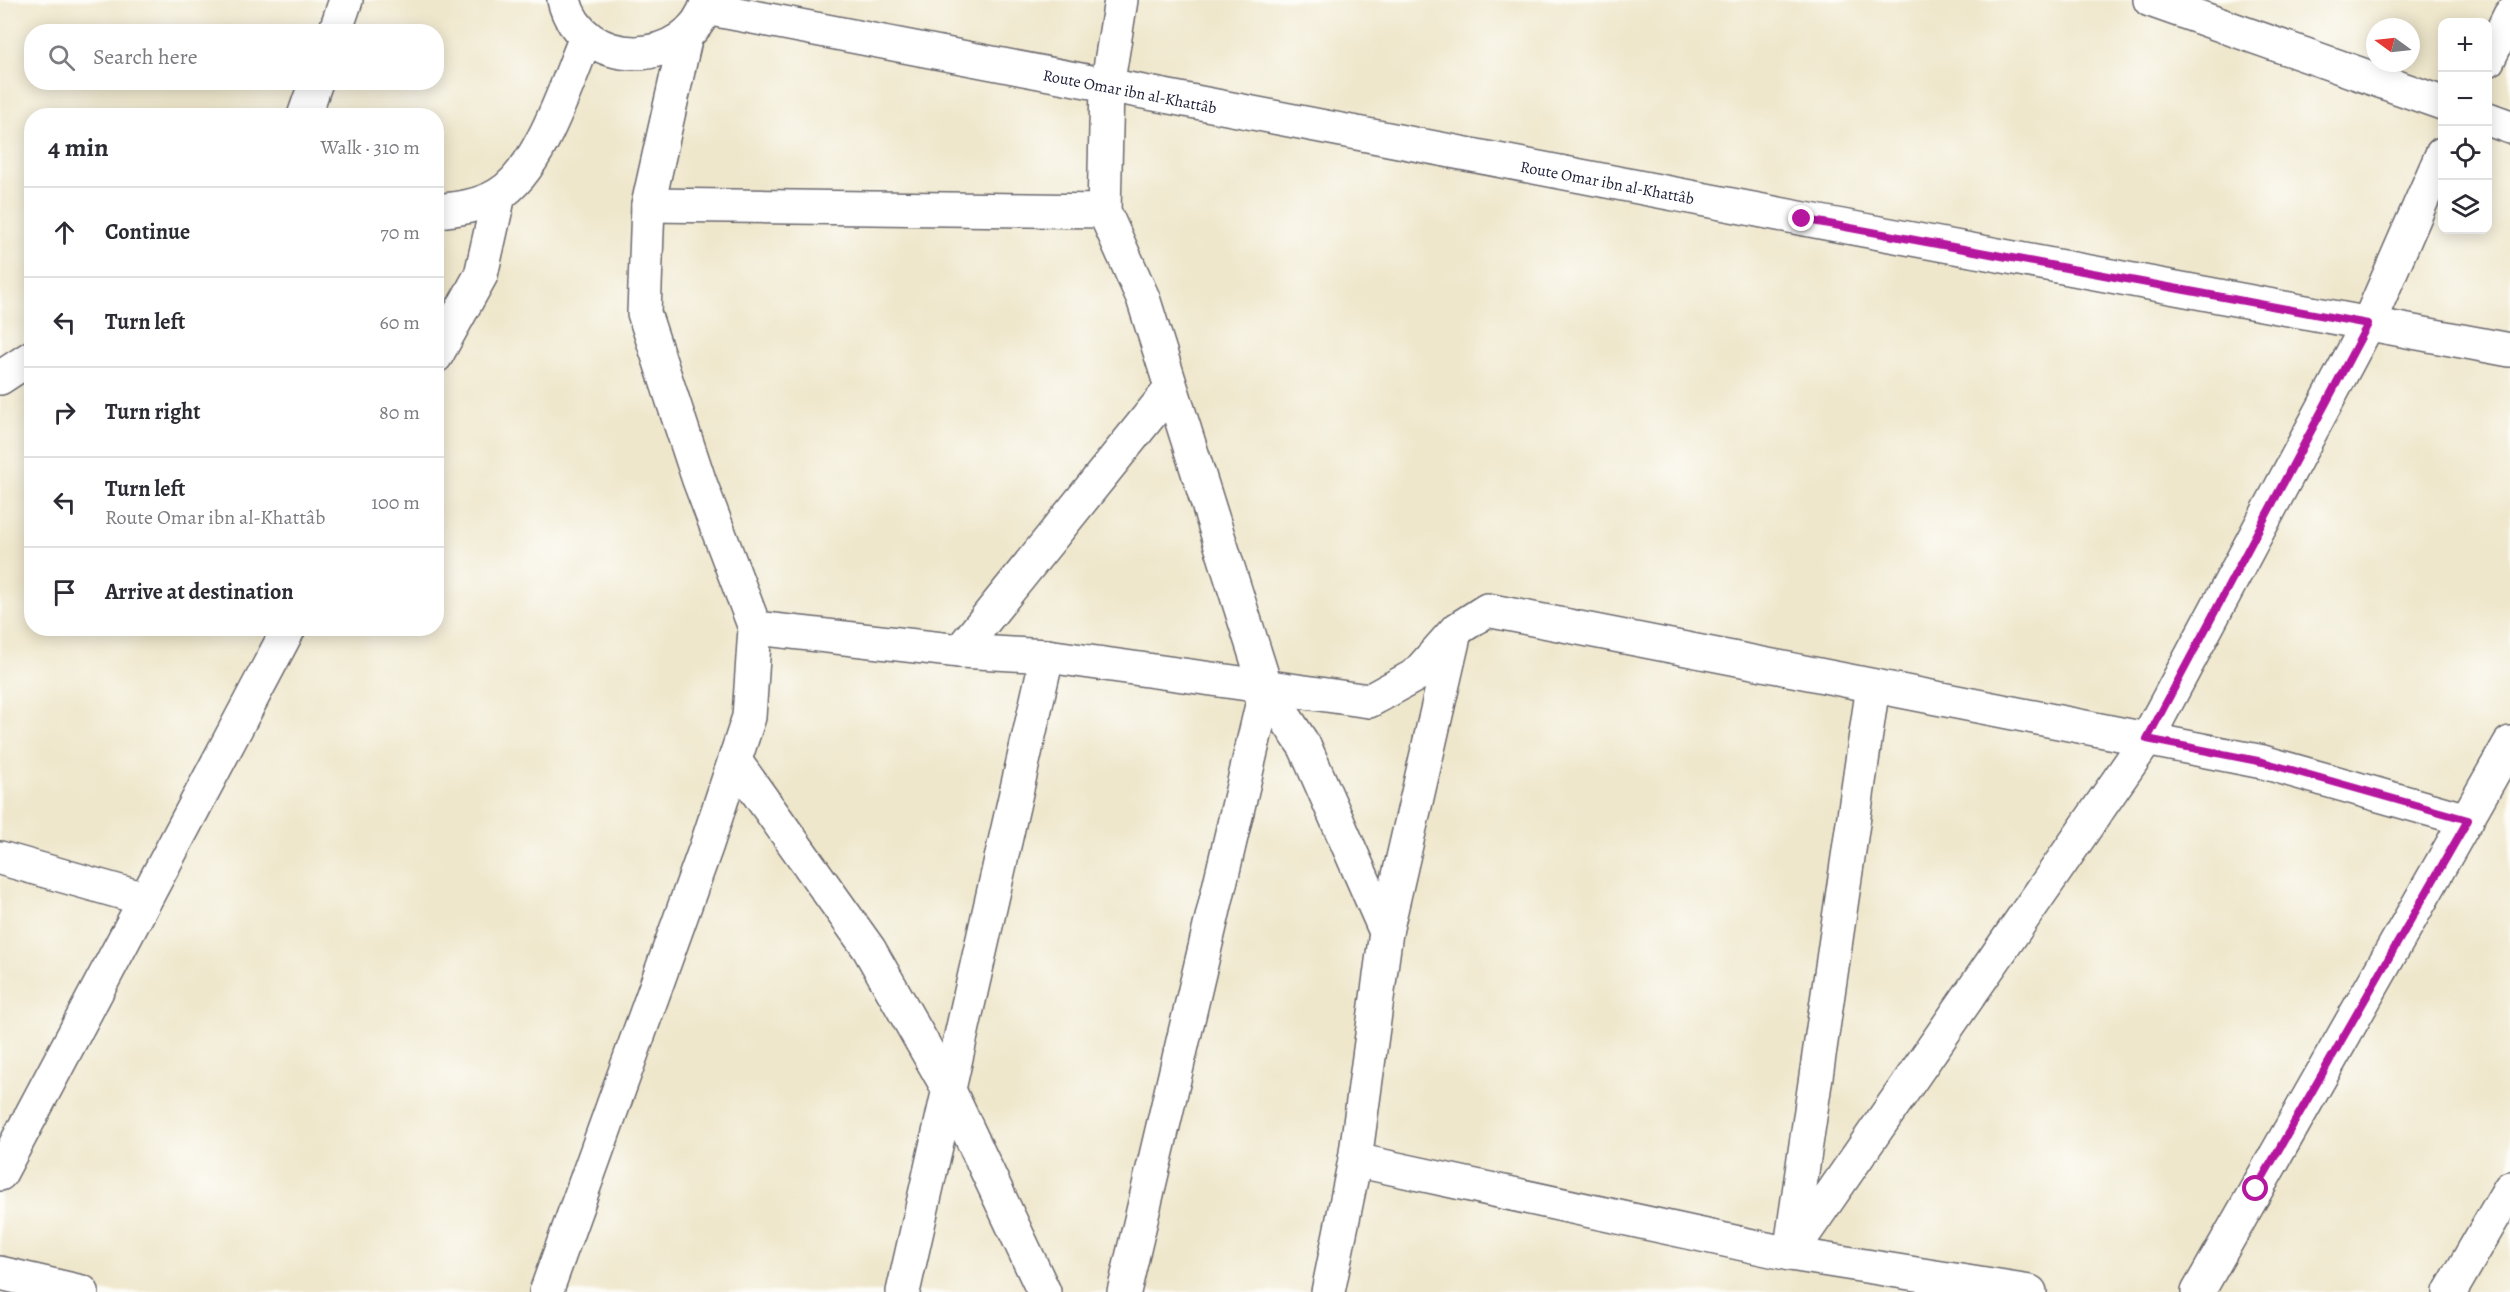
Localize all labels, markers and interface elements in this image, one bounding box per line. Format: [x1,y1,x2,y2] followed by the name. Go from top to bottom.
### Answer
[2366,18,2420,72] north arrow
[2438,18,2492,234] map controls
[2438,18,2492,72] button: +
[24,24,444,90] search box
[45,41,78,74] icon: search
[93,42,198,72] text: Search here
[1041,64,1219,119] street label: Route Omar ibn al-Khattâb
[2438,72,2492,126] button: −
[2438,126,2492,180] button: locate
[48,130,109,165] text: 4 min
[321,134,420,161] text: Walk · 310 m
[1518,156,1696,210] street label: Route Omar ibn al-Khattâb
[2438,180,2492,234] button: layers
[1788,205,1814,231] route end
[48,216,81,249] icon: ahead
[105,217,190,247] text: Continue
[380,219,420,246] text: 70 m
[48,306,81,339] icon: left
[105,307,185,337] text: Turn left
[380,309,420,336] text: 60 m
[48,396,81,429] icon: right
[105,397,201,427] text: Turn right
[379,399,420,426] text: 80 m
[105,474,185,504] text: Turn left
[48,486,81,519] icon: left
[371,489,420,516] text: 100 m
[105,504,326,531] text: Route Omar ibn al-Khattâb
[48,576,81,609] icon: arrive
[105,577,294,607] text: Arrive at destination
[2242,1175,2268,1201] route start

